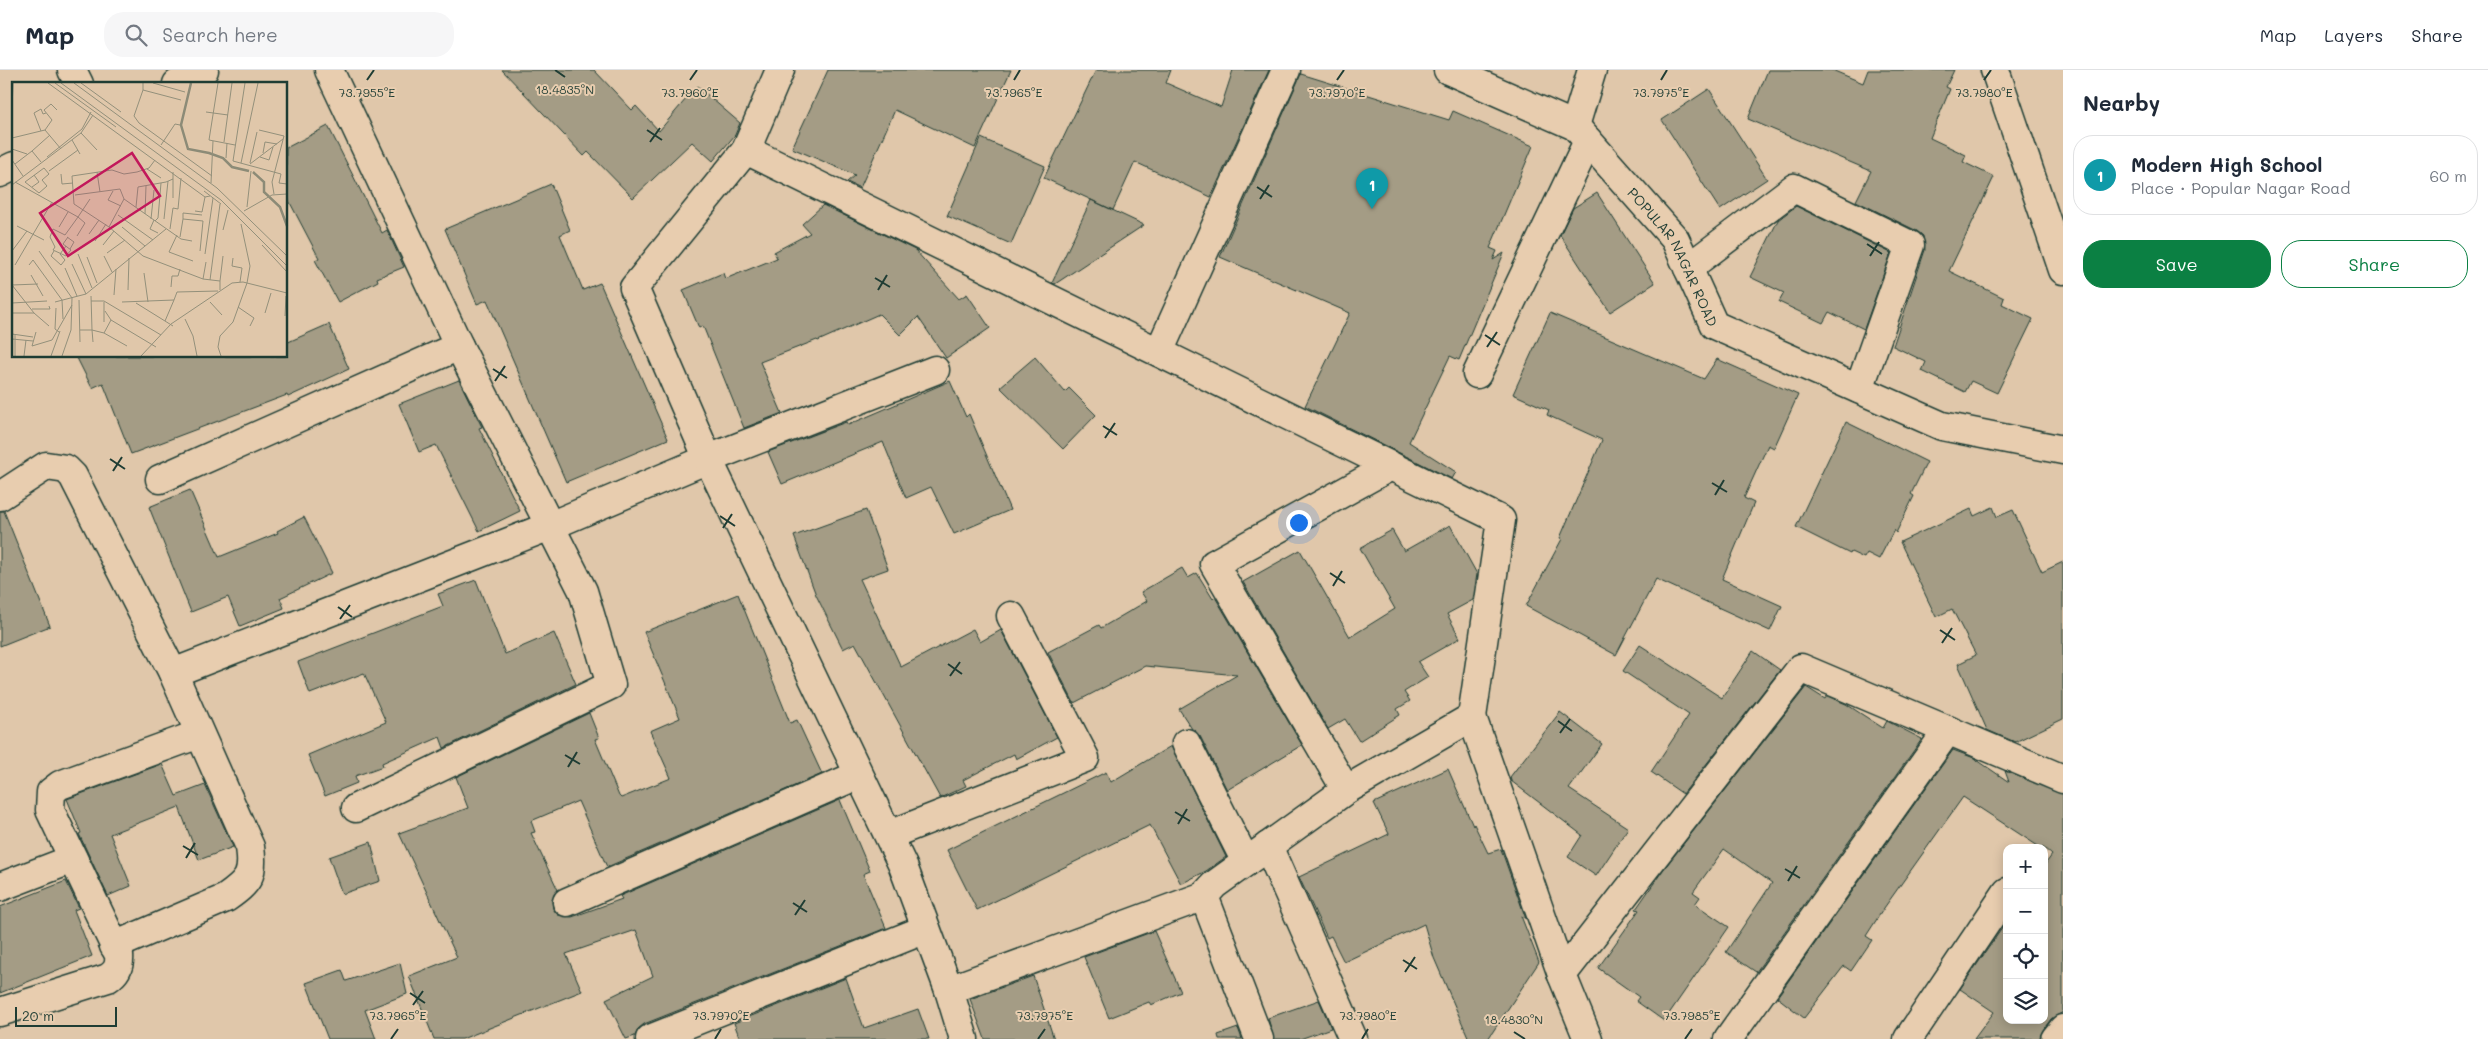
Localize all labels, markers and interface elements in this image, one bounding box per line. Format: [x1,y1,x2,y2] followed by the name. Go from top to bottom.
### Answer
[104,12,454,57] search box
[25,19,74,50] text: Map
[122,21,150,49] icon: search
[162,22,278,47] text: Search here
[2260,23,2296,47] text: Map
[2324,23,2383,47] text: Layers
[2411,23,2463,47] text: Share
[536,81,594,97] text: 18.4835°N
[12,82,288,358] inset map
[339,84,395,100] text: 73.7955°E
[661,84,719,100] text: 73.7960°E
[986,84,1043,100] text: 73.7965°E
[1309,84,1365,100] text: 73.7970°E
[1633,84,1689,100] text: 73.7975°E
[1955,84,2013,100] text: 73.7980°E
[2083,89,2160,116] text: Nearby
[2131,152,2322,177] text: Modern High School
[2096,165,2104,186] text: 1
[2430,165,2467,186] text: 60 m
[1356,168,1388,209] pin: 1
[2131,177,2350,198] text: Place · Popular Nagar Road
[1624,183,1723,329] street label: POPULAR NAGAR ROAD
[2083,240,2271,288] button: Save
[2281,240,2468,288] button: Share
[1286,510,1312,536] your location
[2003,844,2048,1024] map controls
[2003,844,2048,889] button: +
[2003,889,2048,934] button: −
[2003,934,2048,979] button: locate
[2003,979,2048,1024] button: layers
[15,1004,118,1027] scale bar
[22,1006,54,1025] text: 20 m
[370,1007,427,1023] text: 73.7965°E
[693,1007,749,1023] text: 73.7970°E
[1017,1007,1073,1023] text: 73.7975°E
[1339,1007,1397,1023] text: 73.7980°E
[1664,1007,1721,1023] text: 73.7985°E
[1485,1011,1543,1027] text: 18.4830°N

